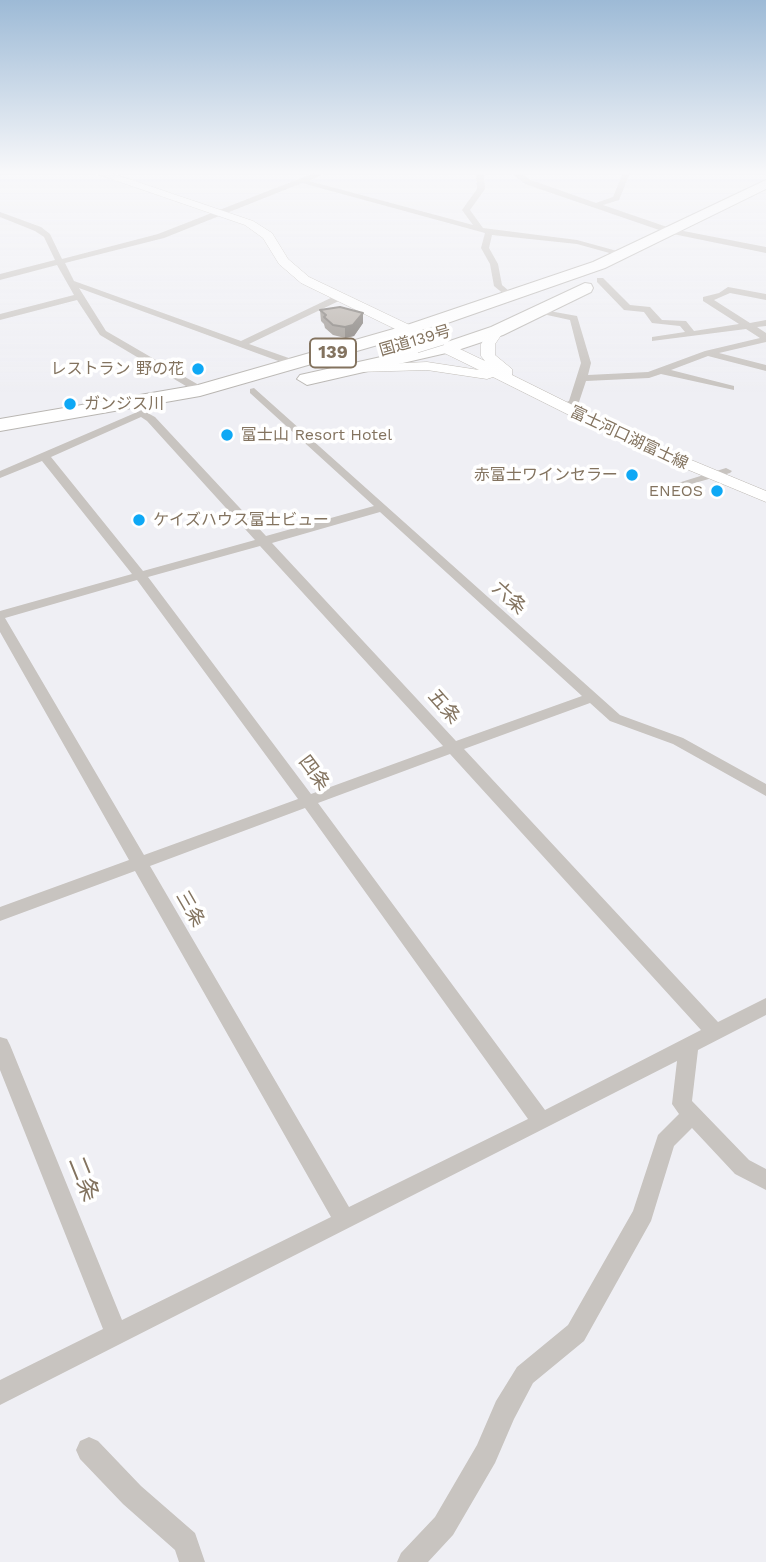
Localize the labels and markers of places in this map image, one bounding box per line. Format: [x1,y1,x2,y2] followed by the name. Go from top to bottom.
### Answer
[51,359,184,379] place label: レストラン 野の花
[190,361,206,377] marker: レストラン 野の花
[84,394,164,414] place label: ガンジス川
[62,396,78,412] marker: ガンジス川
[241,425,392,445] place label: 富士山 Resort Hotel
[219,427,235,443] marker: 富士山 Resort Hotel
[474,465,618,485] place label: 赤富士ワインセラー
[624,467,640,483] marker: 赤富士ワインセラー
[649,481,703,501] place label: ENEOS
[709,483,725,499] marker: ENEOS
[153,510,329,530] place label: ケイズハウス富士ビュー
[131,512,147,528] marker: ケイズハウス富士ビュー

